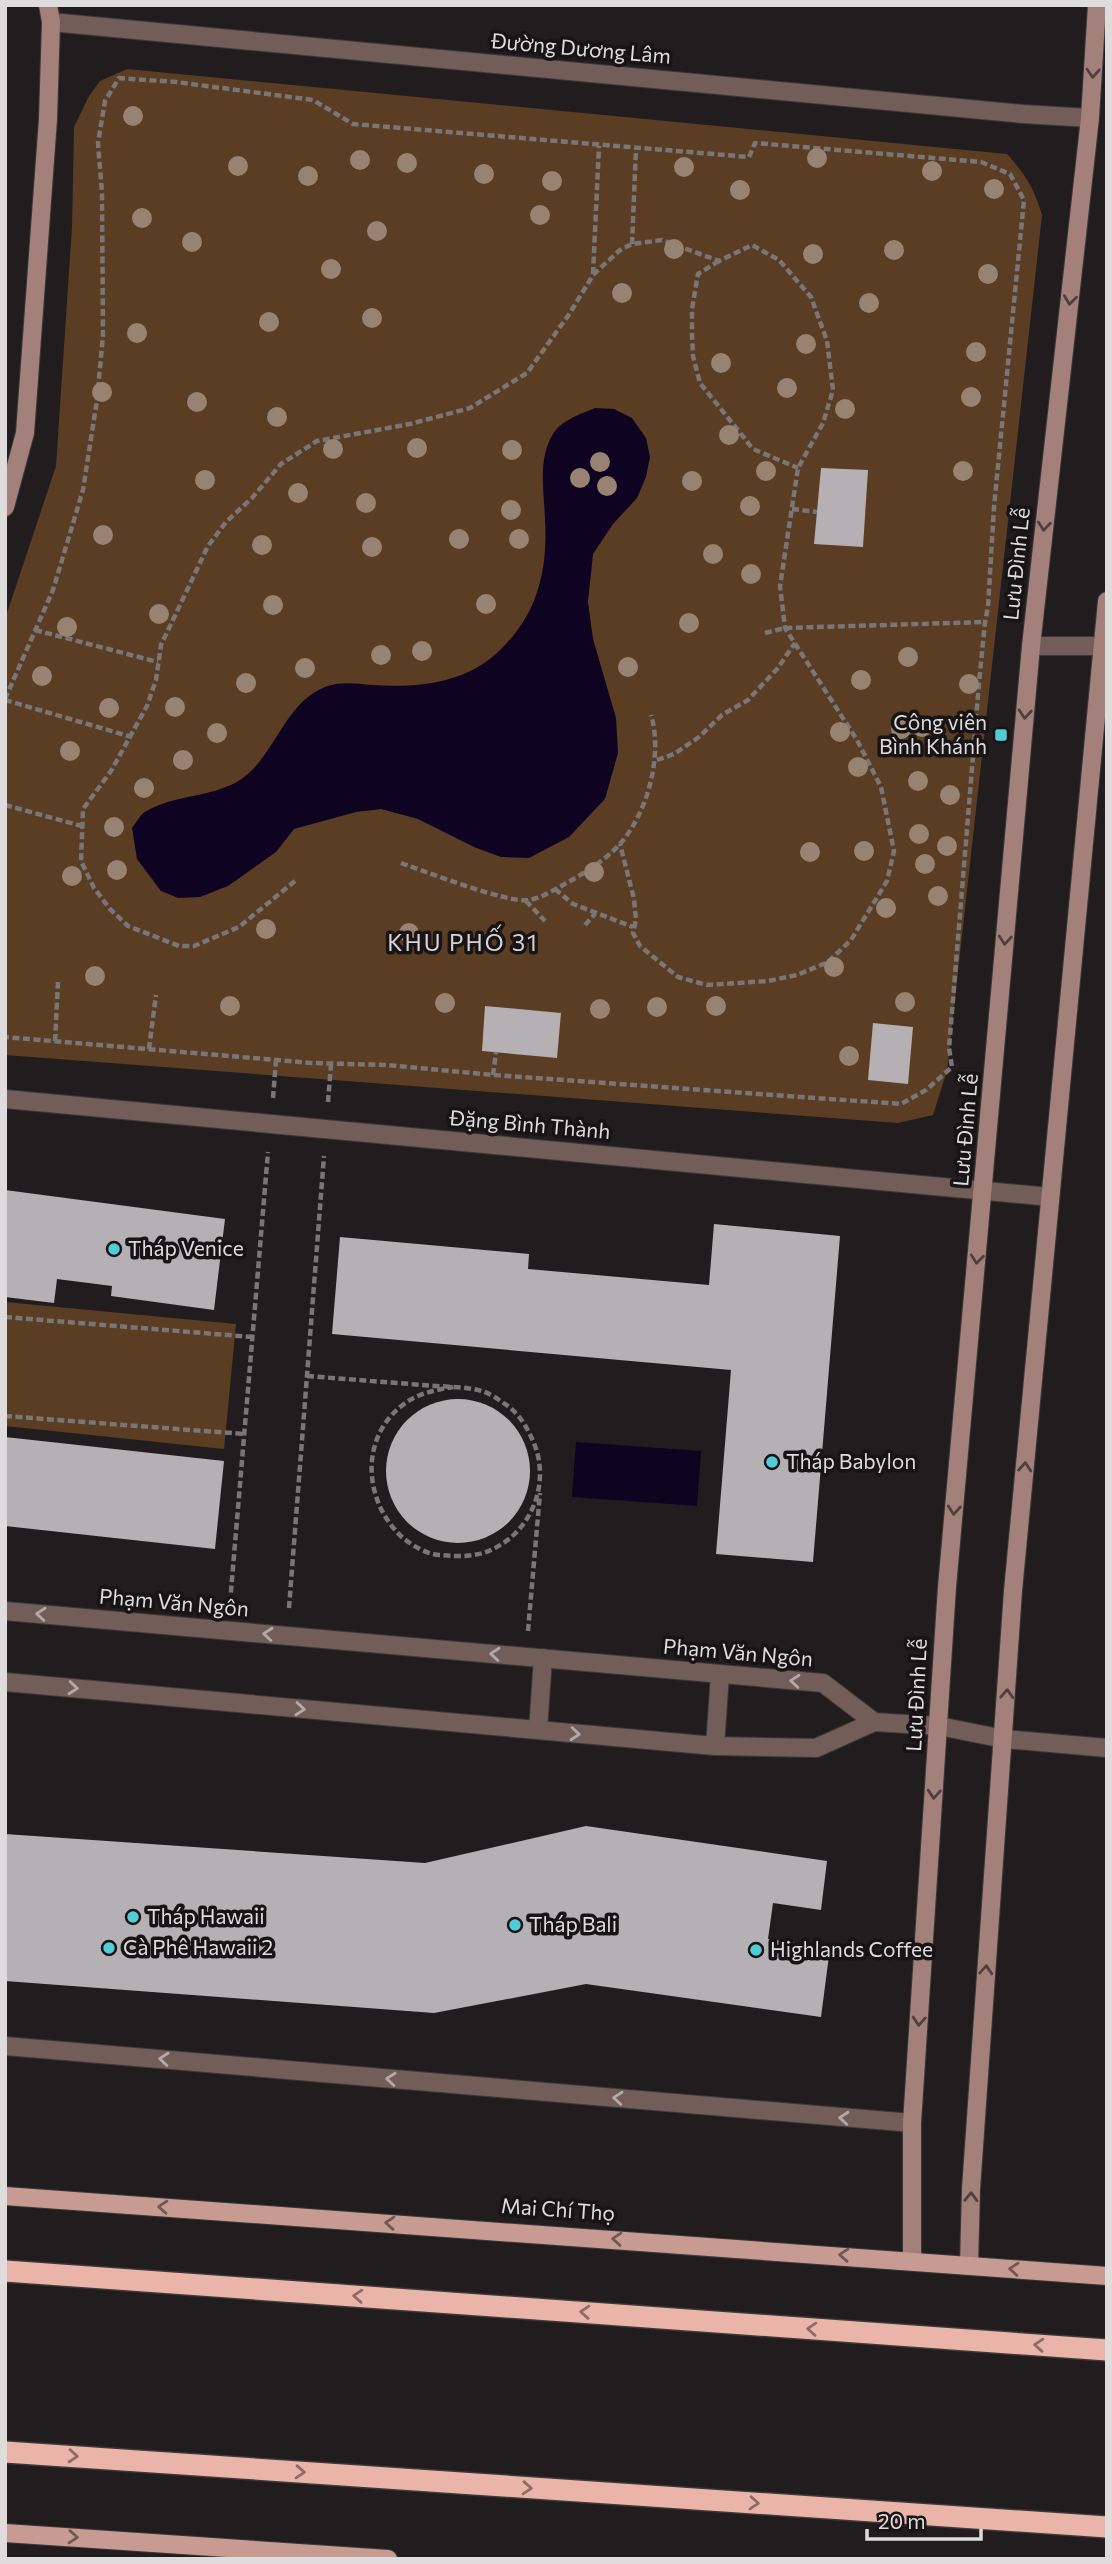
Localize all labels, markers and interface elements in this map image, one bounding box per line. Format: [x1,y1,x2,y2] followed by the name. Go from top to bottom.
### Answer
[489,27,672,68] street label: Đường Dương Lâm
[1086,68,1101,79] one-way arrow
[1062,294,1077,305] one-way arrow
[996,506,1034,621] street label: Lưu Đình Lễ
[1037,520,1052,531] one-way arrow
[1017,708,1032,720] one-way arrow
[879,709,987,758] place label: Công viên Bình Khánh
[993,727,1009,743] marker: Công viên Bình Khánh
[387,924,539,956] district label: KHU PHỐ 31
[998,935,1013,946] one-way arrow
[946,1072,982,1187] street label: Lưu Đình Lễ
[448,1104,612,1143] street label: Đặng Bình Thành
[128,1235,244,1260] place label: Tháp Venice
[106,1241,122,1257] marker: Tháp Venice
[970,1253,985,1264] one-way arrow
[786,1448,916,1473] place label: Tháp Babylon
[764,1454,780,1470] marker: Tháp Babylon
[1017,1461,1032,1472] one-way arrow
[947,1504,962,1515] one-way arrow
[98,1583,250,1621] street label: Phạm Văn Ngôn
[36,1607,47,1622] one-way arrow
[262,1627,273,1642] one-way arrow
[662,1633,814,1671] street label: Phạm Văn Ngôn
[899,1638,931,1752] street label: Lưu Đình Lễ
[489,1647,500,1662] one-way arrow
[789,1674,800,1689] one-way arrow
[67,1681,79,1696] one-way arrow
[999,1688,1014,1699] one-way arrow
[295,1701,306,1716] one-way arrow
[570,1726,581,1741] one-way arrow
[927,1788,942,1799] one-way arrow
[147,1903,265,1928] place label: Tháp Hawaii
[125,1909,141,1925] marker: Tháp Hawaii
[529,1911,617,1936] place label: Tháp Bali
[507,1917,523,1933] marker: Tháp Bali
[123,1934,273,1959] place label: Cà Phê Hawaii 2
[770,1936,933,1961] place label: Highlands Coffee
[101,1940,117,1956] marker: Cà Phê Hawaii 2
[748,1942,764,1958] marker: Highlands Coffee
[979,1964,994,1975] one-way arrow
[912,2015,927,2026] one-way arrow
[158,2052,169,2067] one-way arrow
[385,2072,396,2087] one-way arrow
[612,2091,623,2106] one-way arrow
[838,2111,849,2126] one-way arrow
[964,2191,979,2202] one-way arrow
[500,2192,616,2225] street label: Mai Chí Thọ
[157,2200,168,2215] one-way arrow
[384,2216,395,2231] one-way arrow
[611,2232,622,2247] one-way arrow
[838,2248,849,2263] one-way arrow
[1009,2262,1020,2277] one-way arrow
[352,2289,363,2304] one-way arrow
[579,2305,590,2320] one-way arrow
[806,2322,817,2337] one-way arrow
[1033,2338,1044,2353] one-way arrow
[68,2449,79,2464] one-way arrow
[295,2464,306,2479] one-way arrow
[522,2480,533,2495] one-way arrow
[749,2495,760,2510] one-way arrow
[867,2498,981,2542] scale bar
[878,2508,926,2533] text: 20 m
[68,2529,79,2544] one-way arrow

